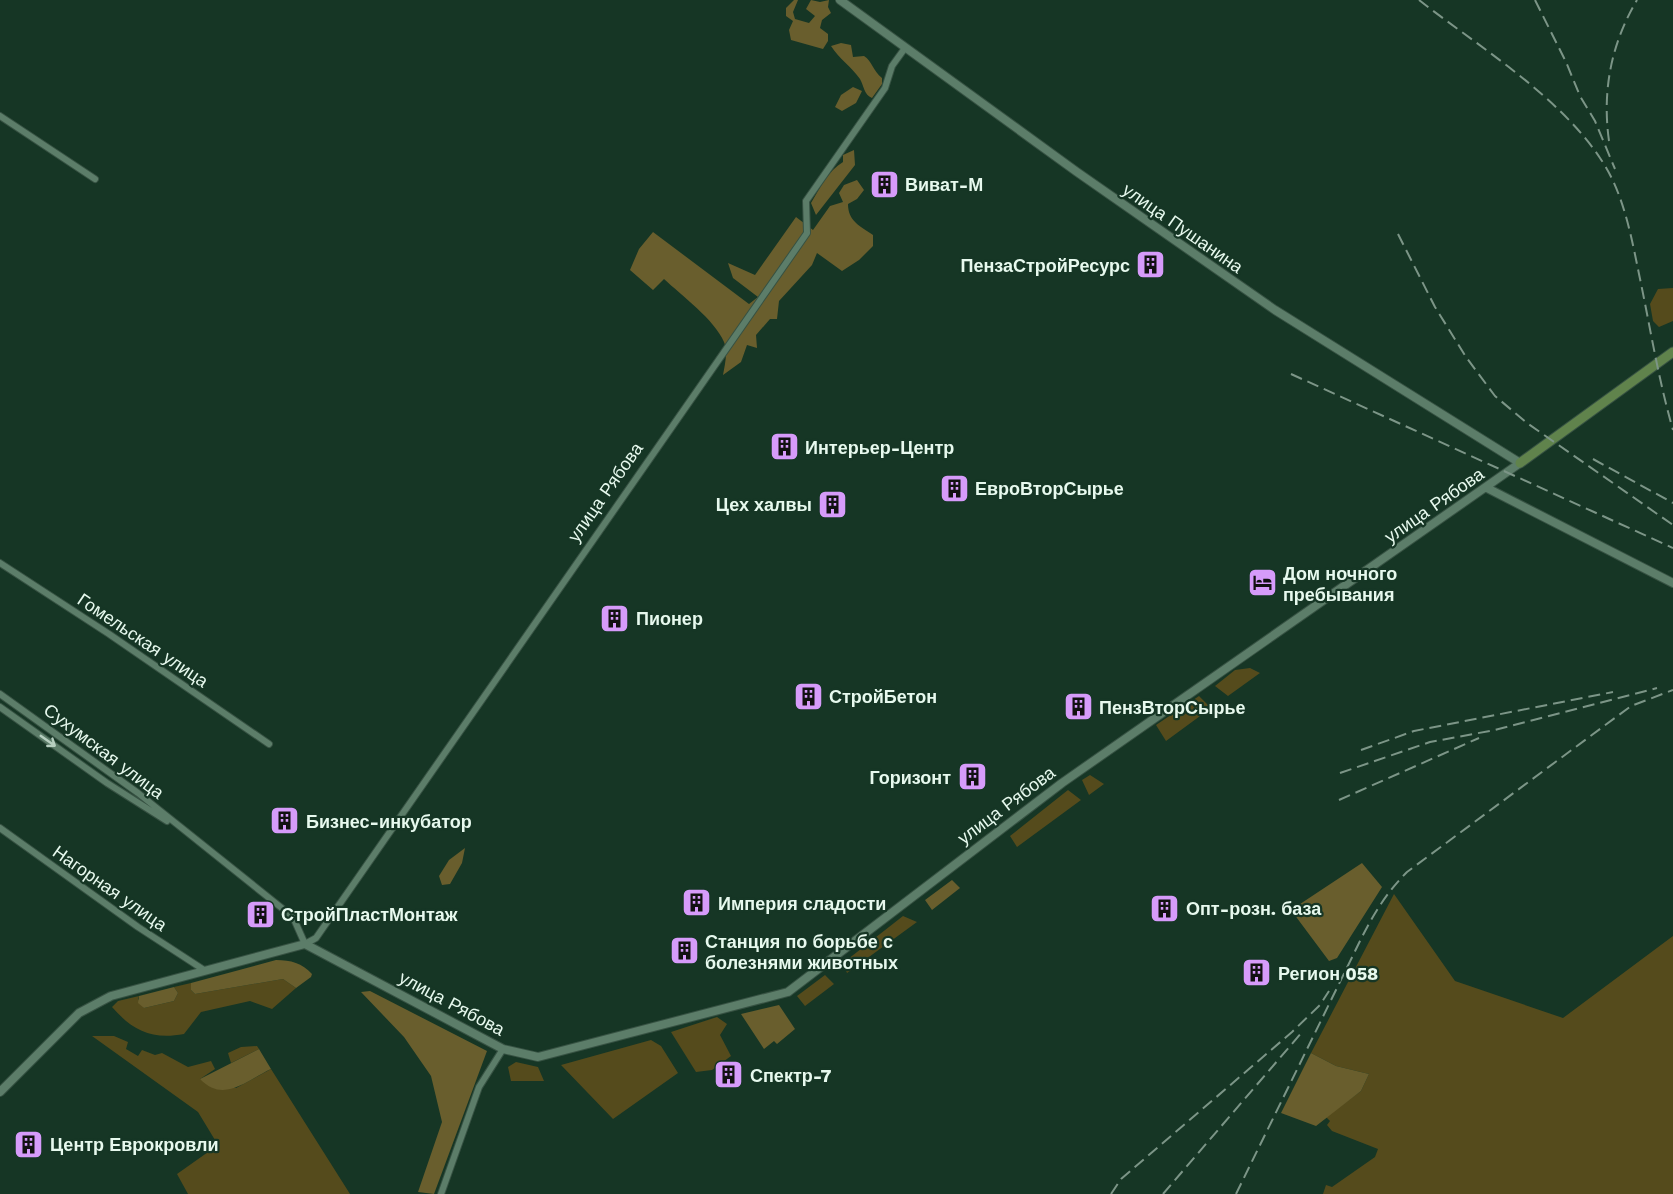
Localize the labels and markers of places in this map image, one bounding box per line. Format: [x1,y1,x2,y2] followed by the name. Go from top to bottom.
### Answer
[868,168,900,200] building icon: Виват-М
[905,174,983,195] place label: Виват-М
[1135,249,1167,281] building icon: ПензаСтройРесурс
[960,255,1130,276] place label: ПензаСтройРесурс
[768,431,800,463] building icon: Интерьер-Центр
[805,437,954,458] place label: Интерьер-Центр
[938,472,970,504] building icon: ЕвроВторСырье
[975,478,1124,499] place label: ЕвроВторСырье
[817,488,849,520] building icon: Цех халвы
[716,494,812,515] place label: Цех халвы
[1283,563,1397,605] place label: Дом ночного пребывания
[1246,567,1278,599] hotel icon: Дом ночного пребывания
[599,602,631,634] building icon: Пионер
[636,608,703,629] place label: Пионер
[792,680,824,712] building icon: СтройБетон
[829,686,937,707] place label: СтройБетон
[1062,691,1094,723] building icon: ПензВторСырье
[1099,697,1246,718] place label: ПензВторСырье
[956,761,988,793] building icon: Горизонт
[869,767,951,788] place label: Горизонт
[269,805,301,837] building icon: Бизнес-инкубатор
[306,811,472,832] place label: Бизнес-инкубатор
[681,887,713,919] building icon: Империя сладости
[1149,892,1181,924] building icon: Опт-розн. база
[718,893,886,914] place label: Империя сладости
[244,898,276,930] building icon: СтройПластМонтаж
[1186,898,1322,919] place label: Опт-розн. база
[281,904,458,925] place label: СтройПластМонтаж
[705,931,898,973] place label: Станция по борьбе с болезнями животных
[668,935,700,967] building icon: Станция по борьбе с болезнями животных
[1241,957,1273,989] building icon: Регион 058
[1278,963,1378,984] place label: Регион 058
[713,1059,745,1091] building icon: Спектр-7
[750,1065,831,1086] place label: Спектр-7
[13,1128,45,1160] building icon: Центр Еврокровли
[50,1134,219,1155] place label: Центр Еврокровли

